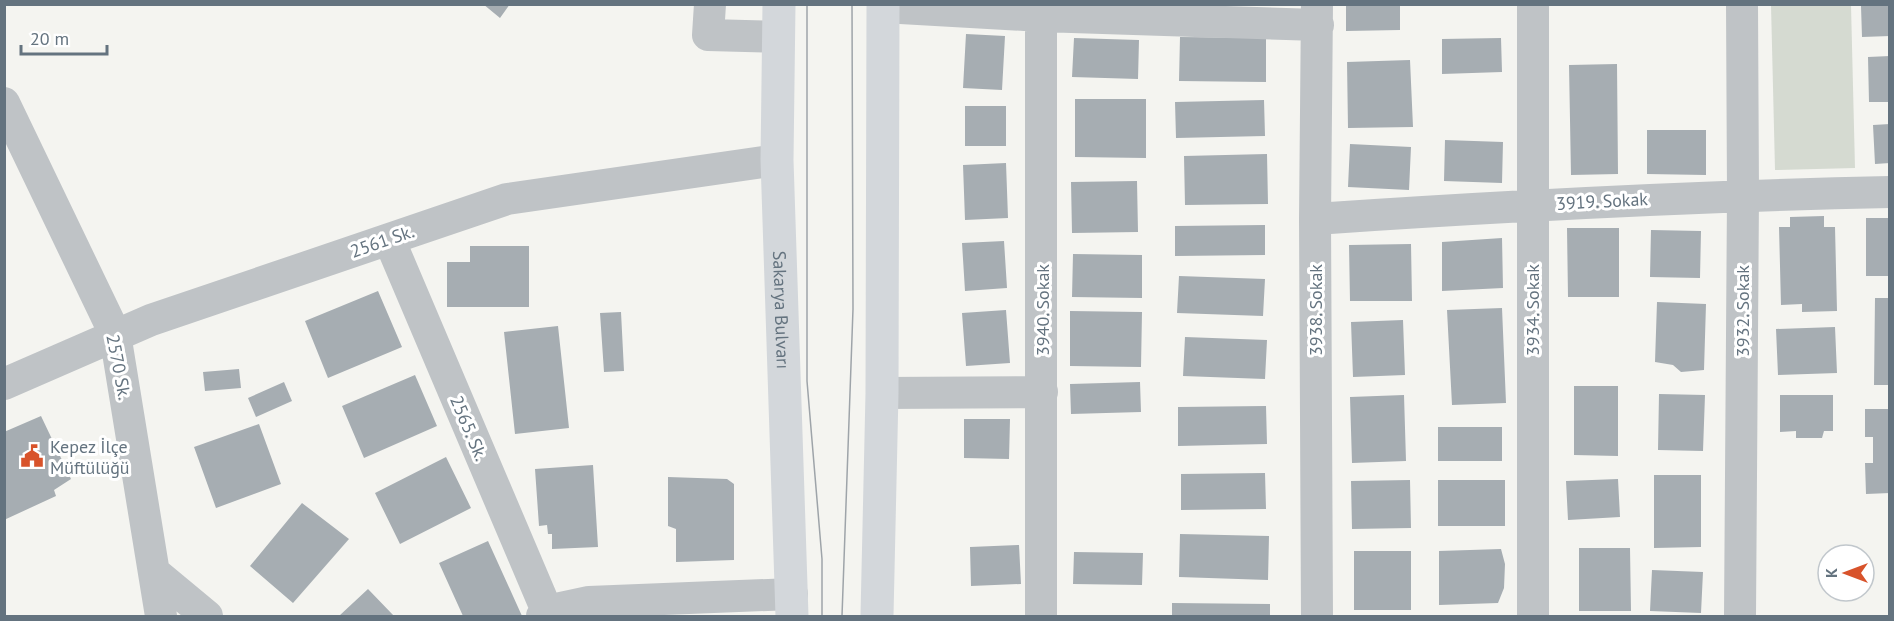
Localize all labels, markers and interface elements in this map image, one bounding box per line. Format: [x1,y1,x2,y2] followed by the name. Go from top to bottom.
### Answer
[21,18,106,56] scale bar
[30,27,69,50] text: 20 m
[1556,187,1649,215] street label: 3919. Sokak
[347,219,417,263] street label: 2561 Sk.
[768,250,795,369] street label: Sakarya Bulvarı
[1031,264,1054,356] street label: 3940. Sokak
[1304,264,1327,356] street label: 3938. Sokak
[1521,264,1544,356] street label: 3934. Sokak
[1731,265,1754,357] street label: 3932. Sokak
[101,332,137,402] street label: 2570 Sk.
[445,392,493,464] street label: 2565. Sk.
[50,435,130,479] place label: Kepez İlçe Müftülüğü
[19,443,45,469] public building icon: Kepez İlçe Müftülüğü
[1816,543,1876,603] north arrow
[1821,568,1841,578] text: K

